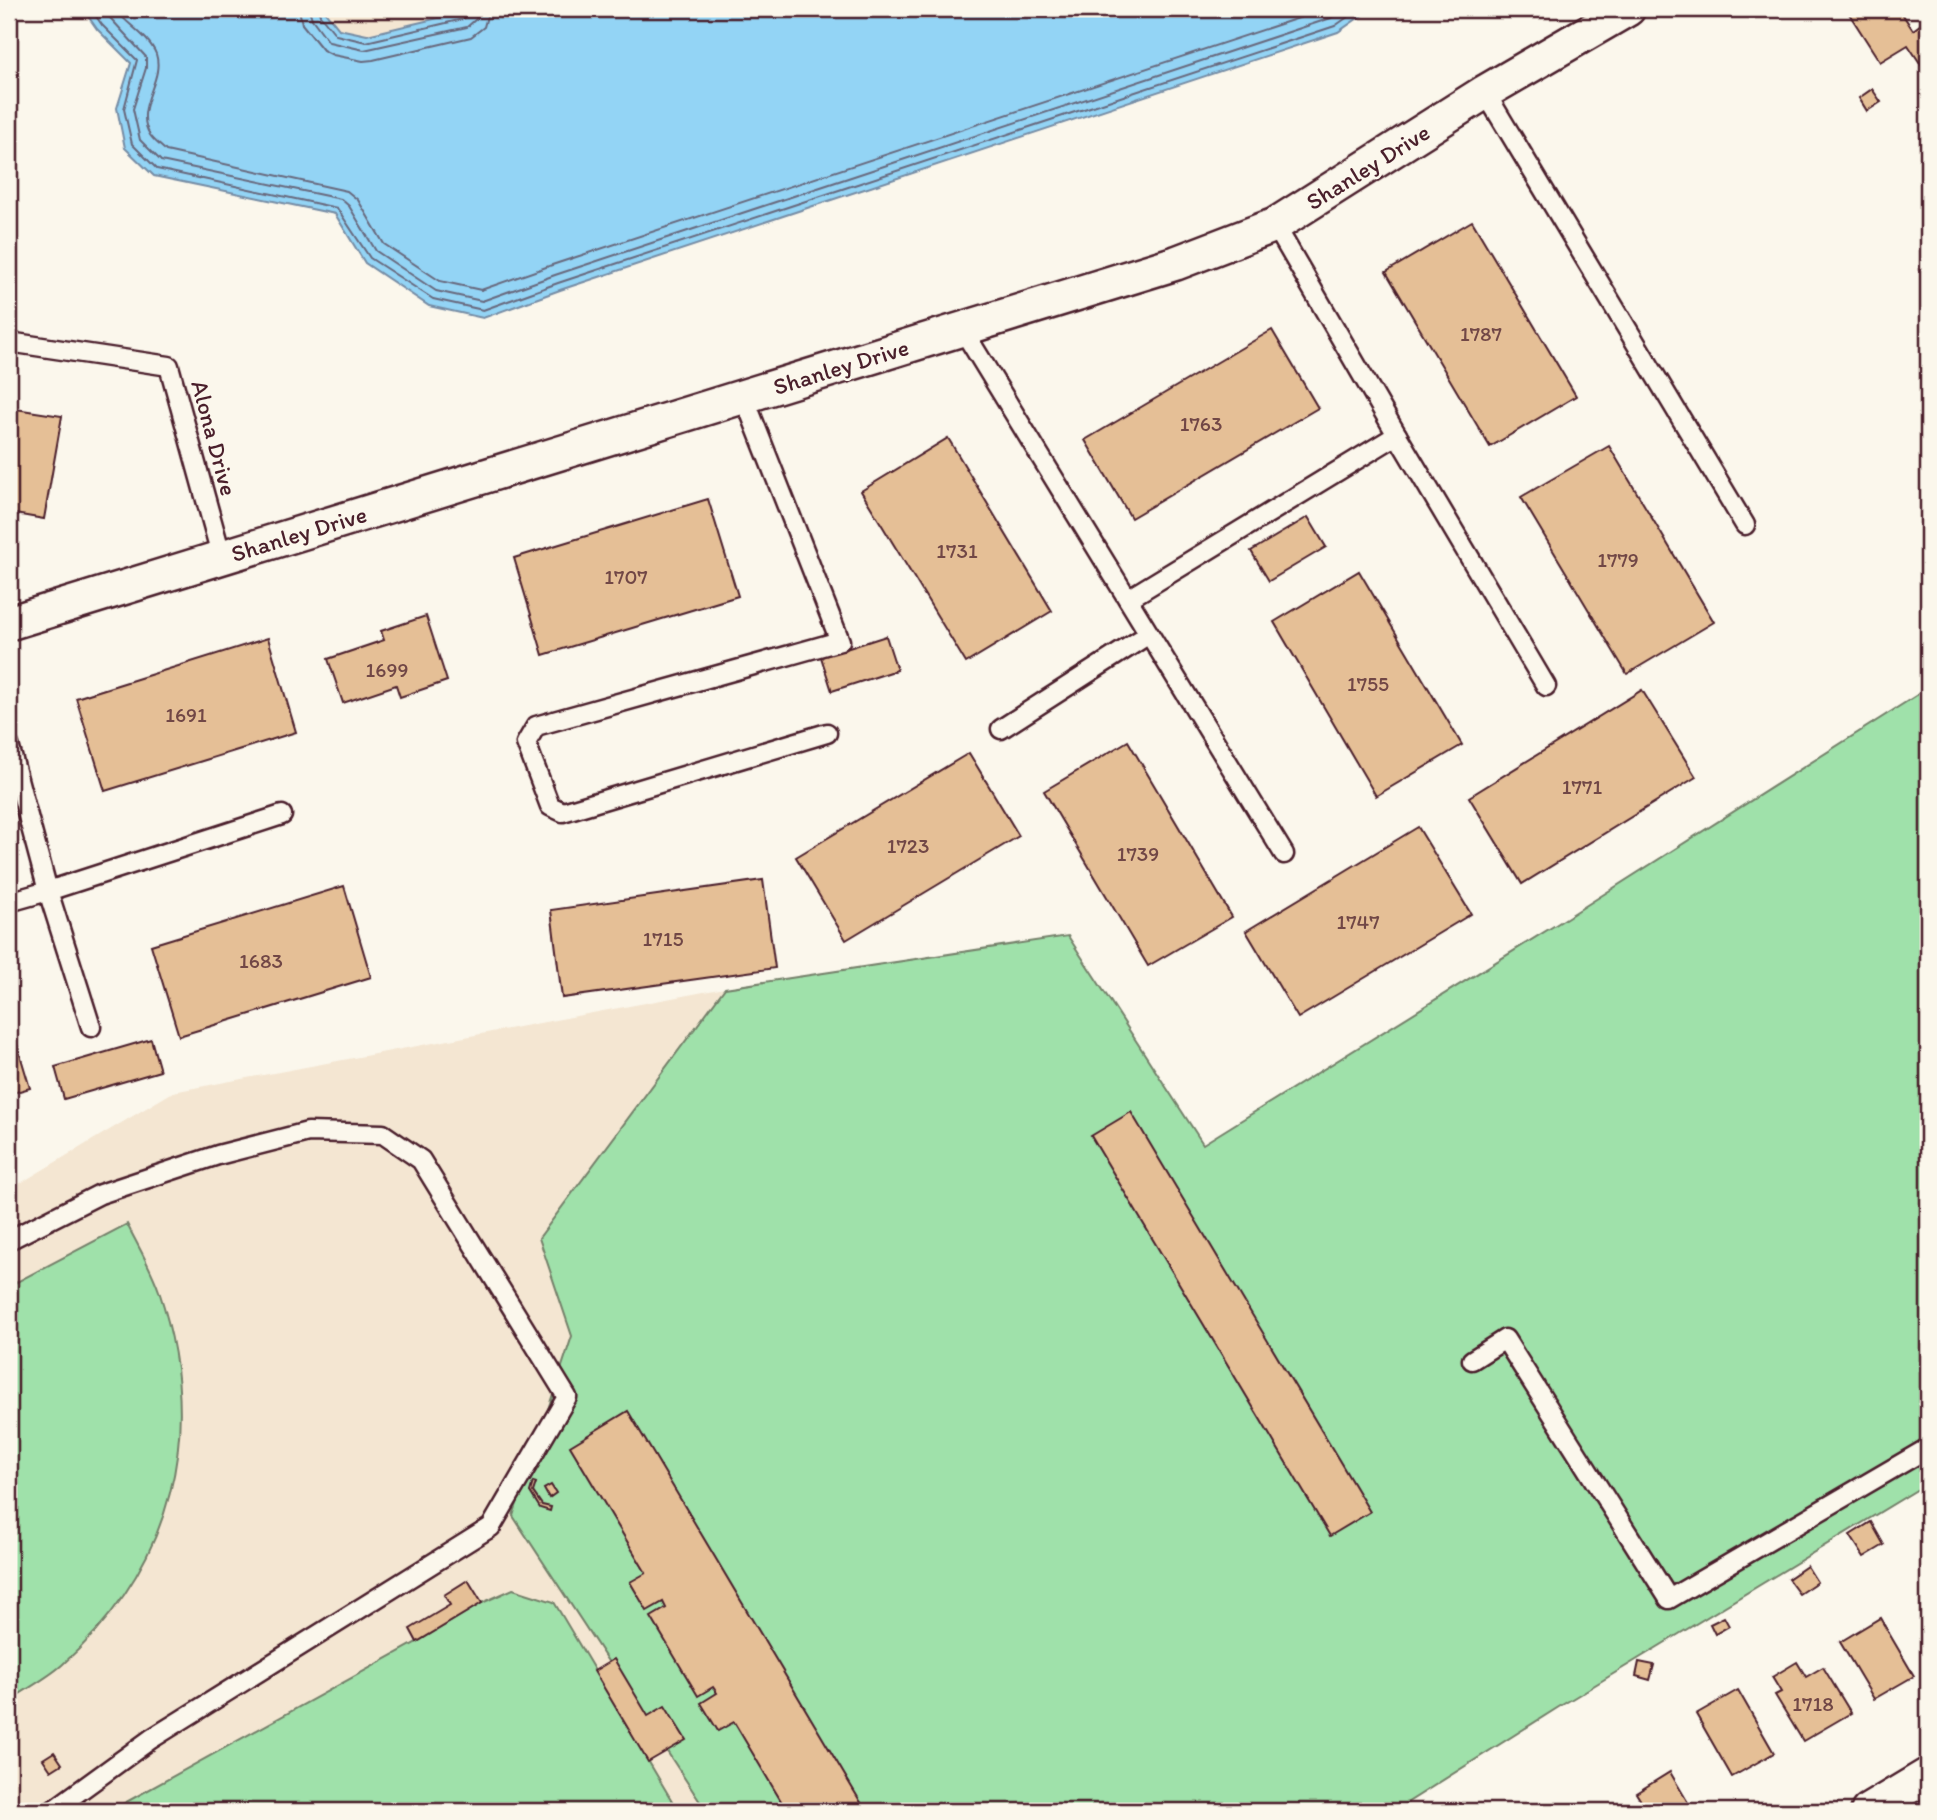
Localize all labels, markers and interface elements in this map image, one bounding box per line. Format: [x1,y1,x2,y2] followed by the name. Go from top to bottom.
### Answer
[1301,117,1435,216] street label: Shanley Drive
[1460,321,1502,346] house number: 1787
[770,332,912,401] street label: Shanley Drive
[185,377,244,499] street label: Alona Drive
[1180,411,1222,436] house number: 1763
[228,499,370,568] street label: Shanley Drive
[936,538,978,563] house number: 1731
[1597,547,1639,572] house number: 1779
[604,564,648,589] house number: 1707
[366,657,408,682] house number: 1699
[1347,671,1389,696] house number: 1755
[165,702,207,727] house number: 1691
[1562,774,1602,799] house number: 1771
[887,833,929,858] house number: 1723
[1117,841,1159,866] house number: 1739
[1336,909,1380,934] house number: 1747
[643,926,683,951] house number: 1715
[239,948,283,973] house number: 1683
[1792,1691,1834,1716] house number: 1718

